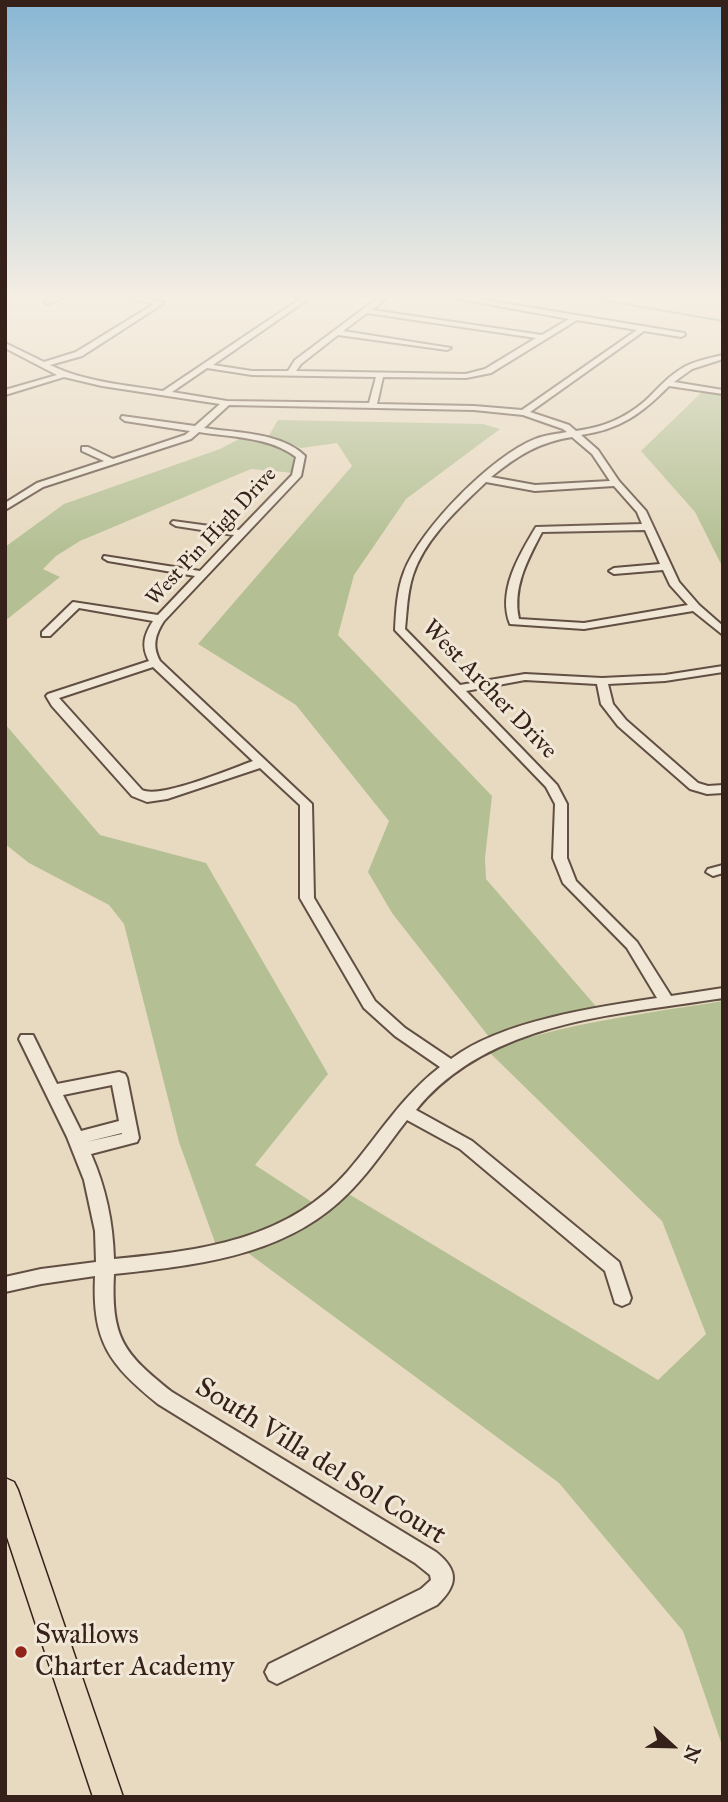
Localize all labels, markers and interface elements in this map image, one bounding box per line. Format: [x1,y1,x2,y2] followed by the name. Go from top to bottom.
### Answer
[142,463,282,611] street label: West Pin High Drive
[415,614,563,766] street label: West Archer Drive
[189,1371,451,1553] street label: South Villa del Sol Court
[35,1619,234,1685] place label: Swallows Charter Academy
[13,1644,29,1660] marker: Swallows Charter Academy
[637,1711,707,1781] north arrow
[678,1742,706,1766] text: N

